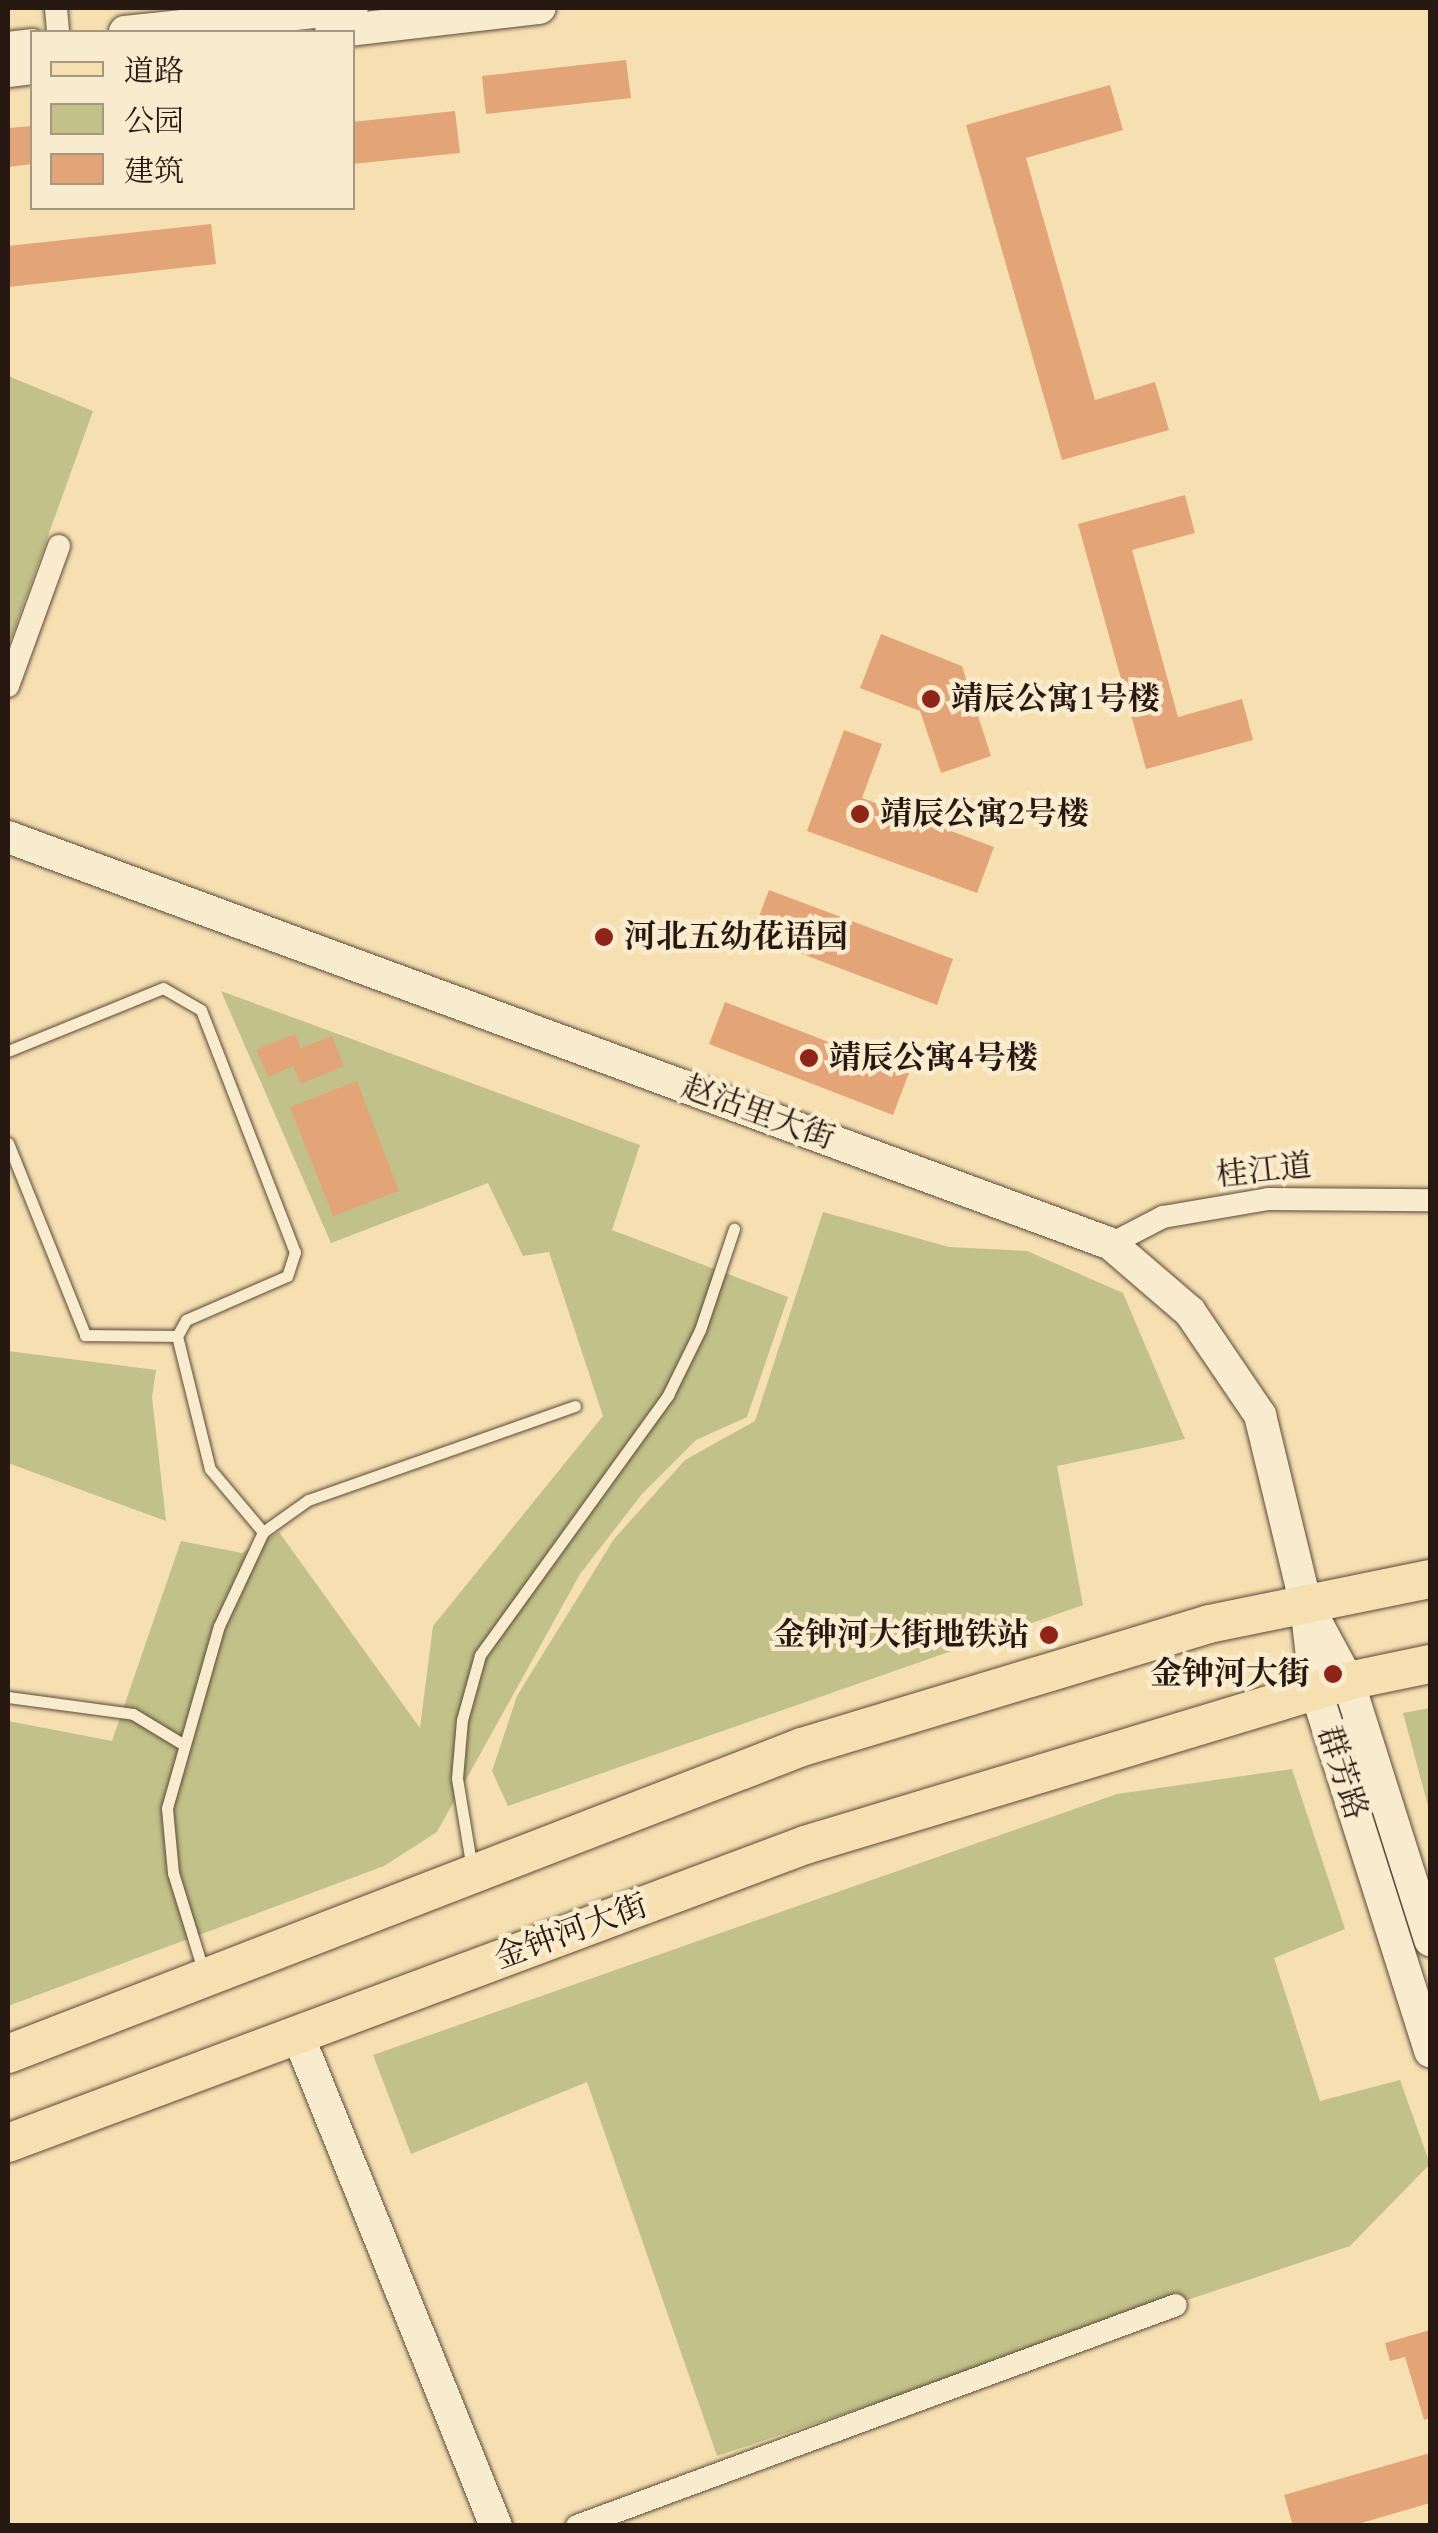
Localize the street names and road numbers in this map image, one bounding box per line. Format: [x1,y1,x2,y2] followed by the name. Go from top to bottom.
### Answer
[676,1068,840,1158] street label: 赵沽里大街
[1214,1147,1314,1195] street label: 桂江道
[1309,1721,1375,1825] street label: 群芳路
[489,1887,653,1977] street label: 金钟河大街

